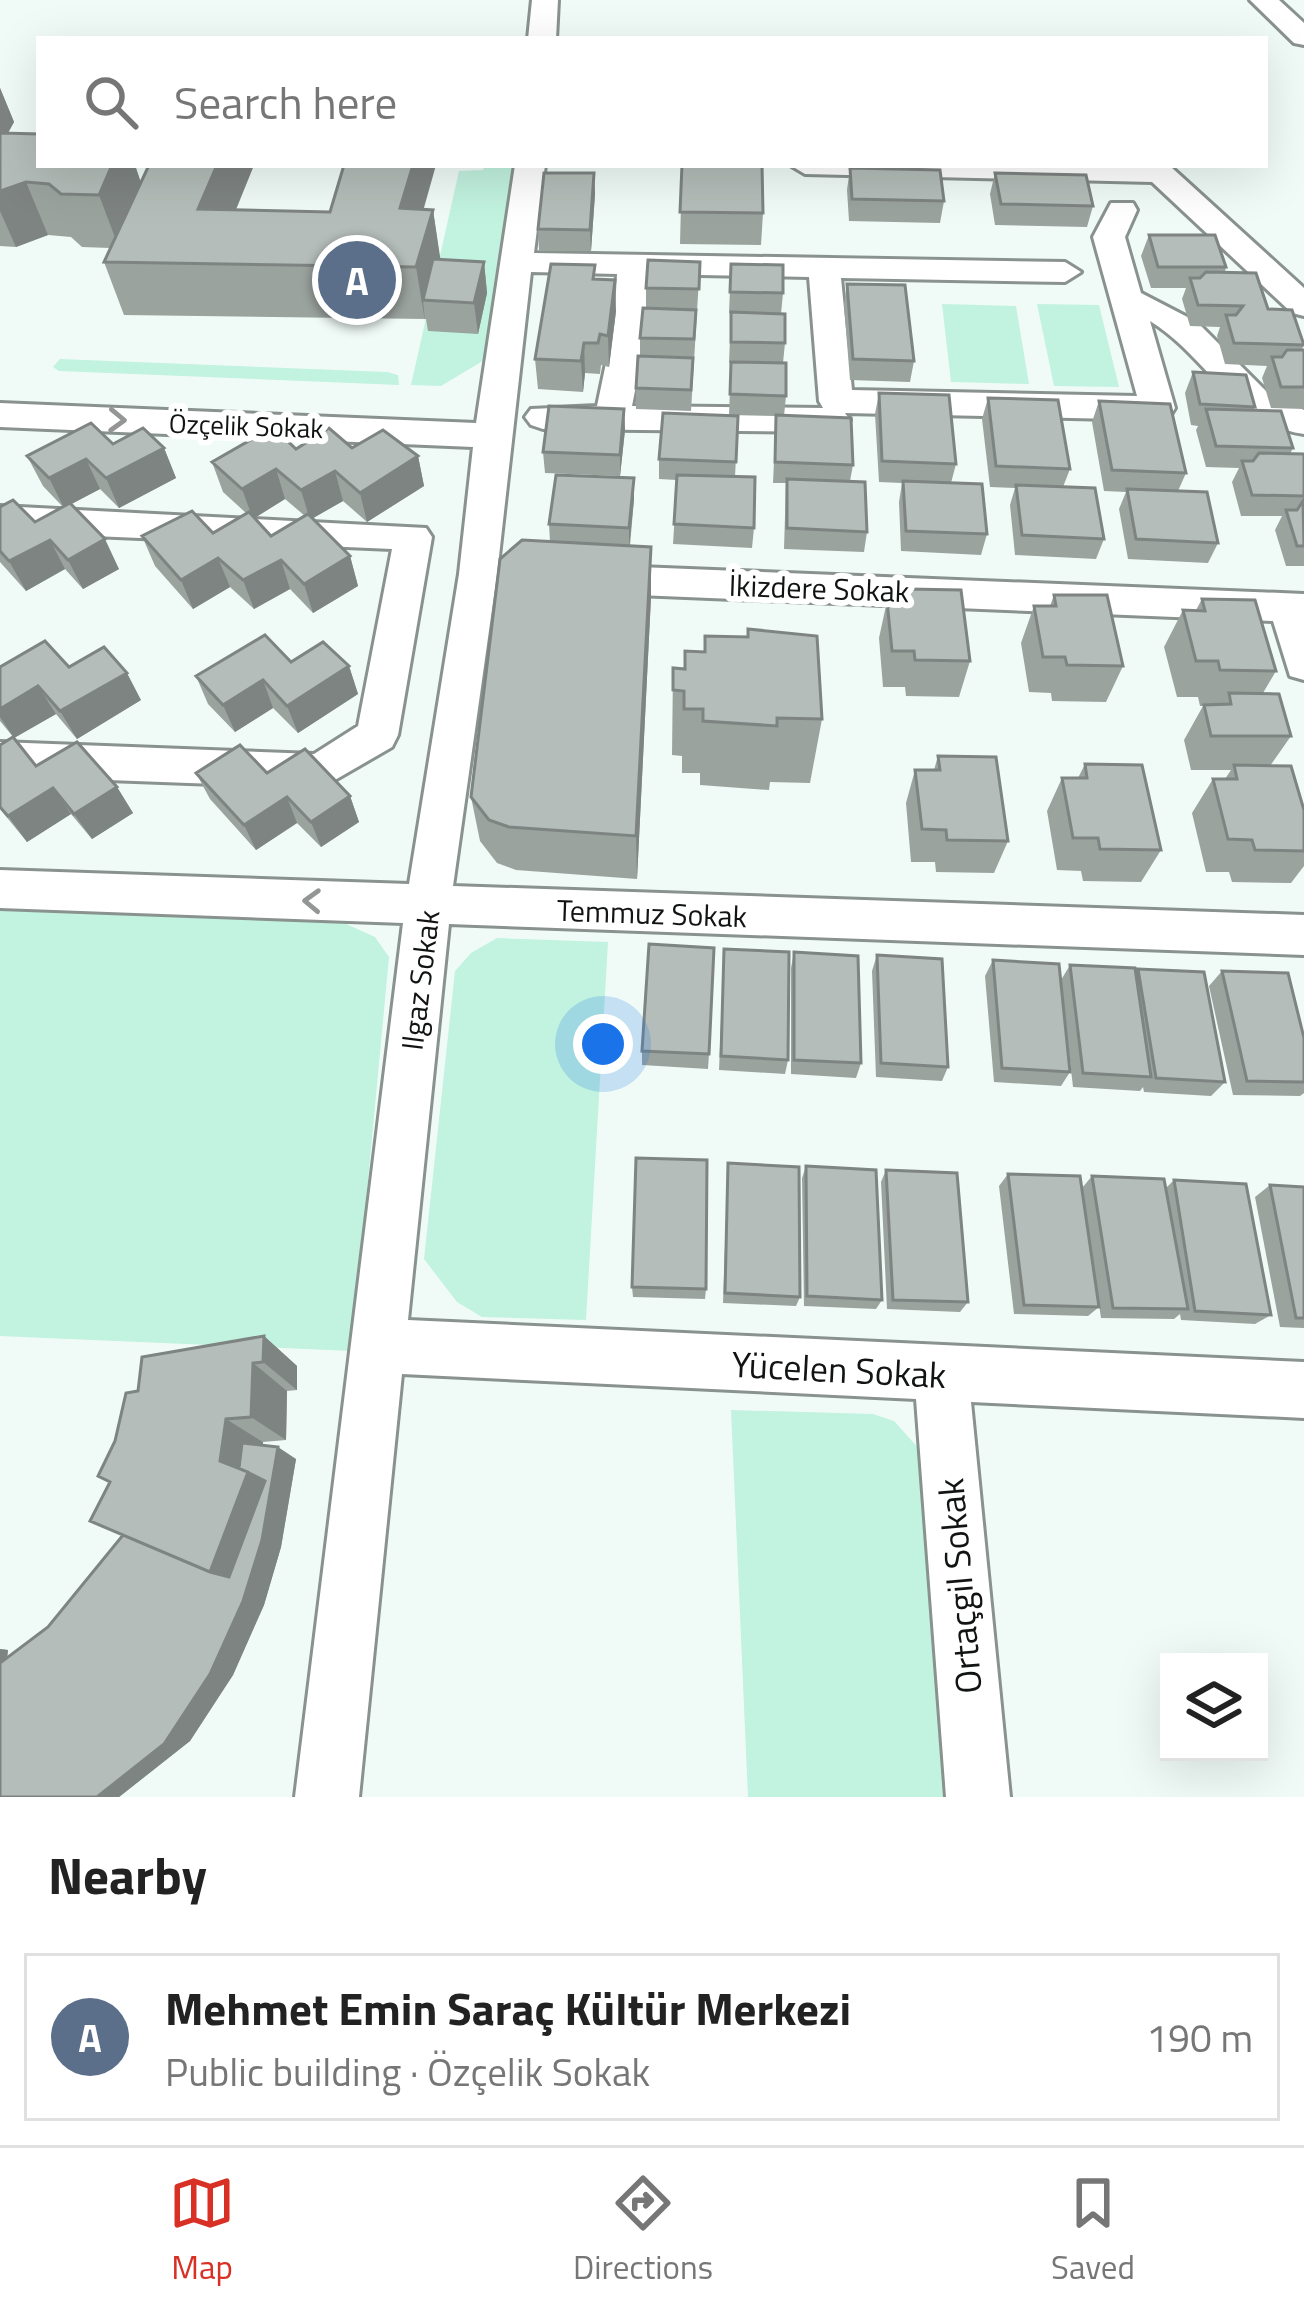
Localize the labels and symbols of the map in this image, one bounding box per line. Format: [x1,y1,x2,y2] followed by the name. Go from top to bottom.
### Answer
[318,235,396,325] pin: A
[168,402,324,448] street label: Özçelik Sokak
[108,407,127,433] one-way arrow
[728,562,910,614] street label: İkizdere Sokak
[556,887,748,939] street label: Temmuz Sokak
[302,888,321,914] one-way arrow
[389,907,451,1053] street label: Ilgaz Sokak
[573,1014,633,1074] your location
[730,1336,948,1402] street label: Yücelen Sokak
[922,1476,996,1696] street label: Ortaçgil Sokak

